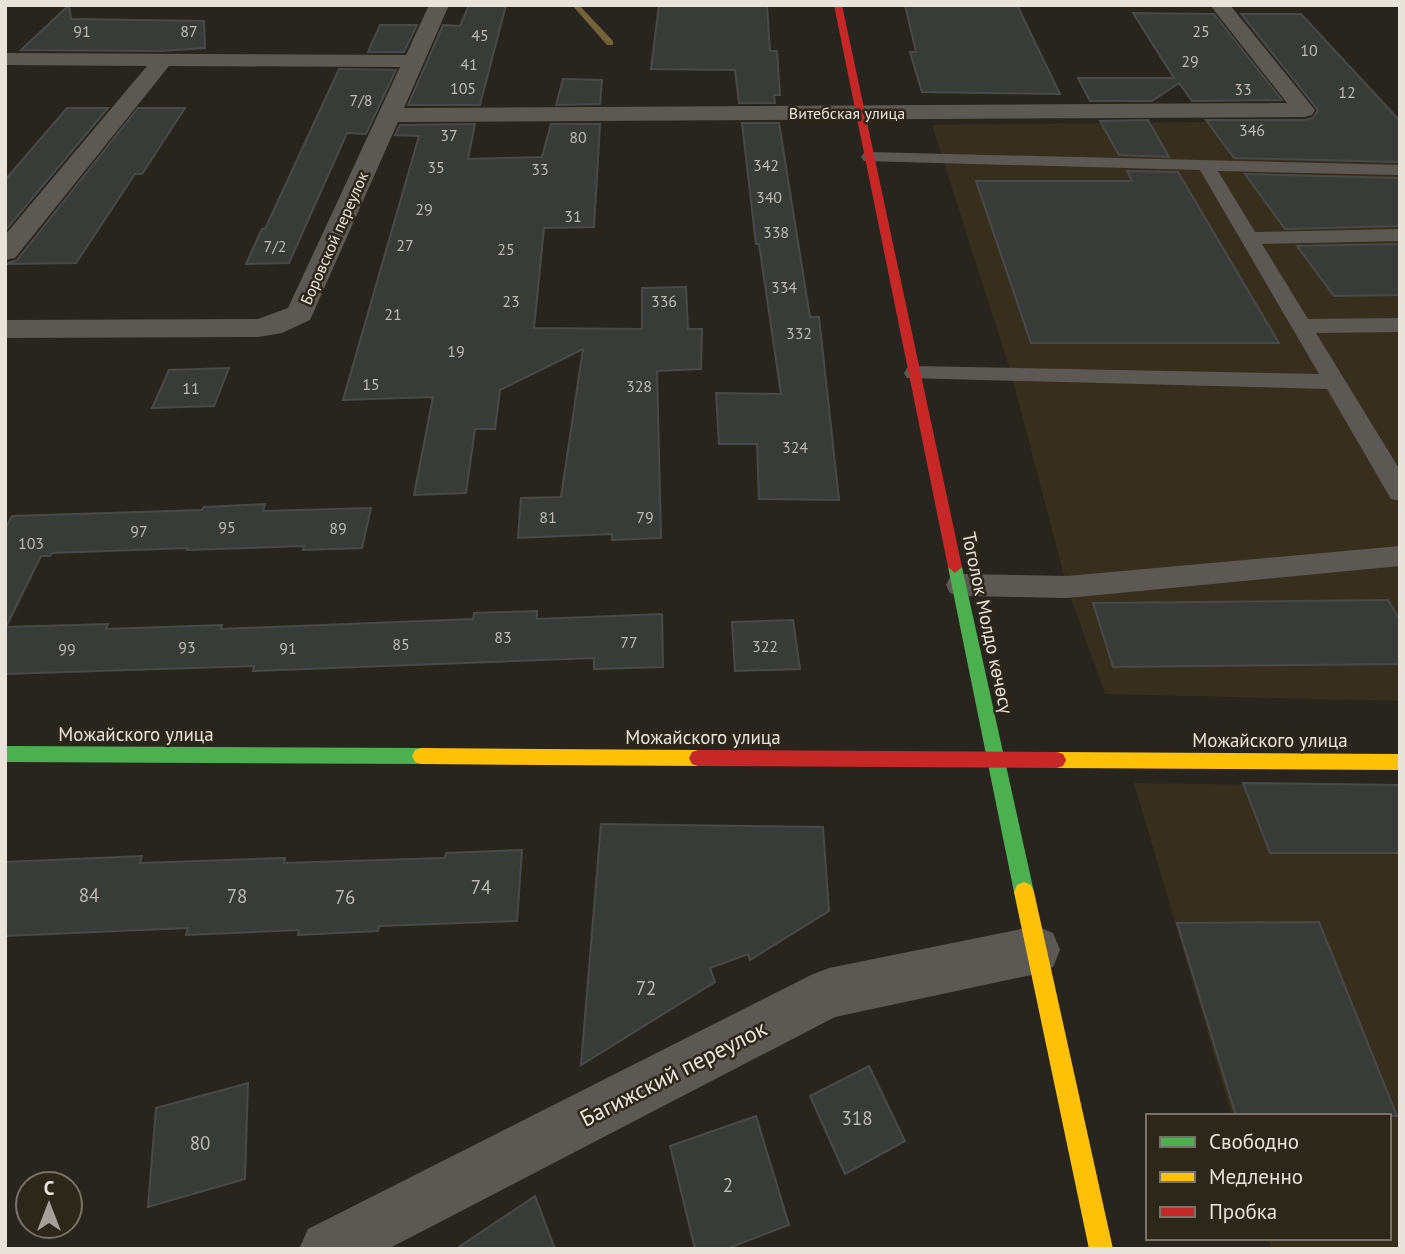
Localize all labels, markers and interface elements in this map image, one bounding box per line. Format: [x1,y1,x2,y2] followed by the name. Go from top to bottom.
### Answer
[73,21,91,41] house number: 91
[180,21,198,41] house number: 87
[1192,21,1210,41] house number: 25
[471,25,489,45] house number: 45
[1300,40,1318,60] house number: 10
[1181,51,1199,71] house number: 29
[460,54,478,74] house number: 41
[450,78,476,98] house number: 105
[1234,79,1252,99] house number: 33
[1338,82,1356,102] house number: 12
[349,90,373,110] house number: 7/8
[789,103,905,123] street label: Витебская улица
[1239,120,1265,140] house number: 346
[440,125,458,145] house number: 37
[569,127,587,147] house number: 80
[753,155,779,175] house number: 342
[427,157,445,177] house number: 35
[531,159,549,179] house number: 33
[296,168,372,308] street label: Боровской переулок
[756,187,782,207] house number: 340
[415,199,433,219] house number: 29
[564,206,582,226] house number: 31
[763,222,789,242] house number: 338
[396,235,414,255] house number: 27
[263,236,287,256] house number: 7/2
[497,239,515,259] house number: 25
[771,277,797,297] house number: 334
[502,291,520,311] house number: 23
[651,291,677,311] house number: 336
[384,304,402,324] house number: 21
[786,323,812,343] house number: 332
[447,341,465,361] house number: 19
[362,374,380,394] house number: 15
[626,376,652,396] house number: 328
[182,378,200,398] house number: 11
[782,437,808,457] house number: 324
[539,507,557,527] house number: 81
[636,507,654,527] house number: 79
[218,517,236,537] house number: 95
[329,518,347,538] house number: 89
[130,521,148,541] house number: 97
[957,530,1019,716] street label: Тоголок Молдо көчөсү
[18,533,44,553] house number: 103
[494,627,512,647] house number: 83
[620,632,638,652] house number: 77
[392,634,410,654] house number: 85
[752,636,778,656] house number: 322
[178,637,196,657] house number: 93
[279,638,297,658] house number: 91
[58,639,76,659] house number: 99
[58,722,214,746] street label: Можайского улица
[625,725,781,749] street label: Можайского улица
[1192,728,1348,752] street label: Можайского улица
[471,875,491,899] house number: 74
[79,883,99,907] house number: 84
[227,884,247,908] house number: 78
[335,885,355,909] house number: 76
[636,976,656,1000] house number: 72
[575,1013,771,1133] street label: Багижский переулок
[841,1106,873,1130] house number: 318
[1146,1114,1391,1240] legend
[1209,1128,1299,1155] text: Свободно
[190,1131,210,1155] house number: 80
[1209,1163,1303,1190] text: Медленно
[14,1170,84,1240] north arrow
[723,1173,733,1197] house number: 2
[44,1176,55,1200] text: С
[1209,1198,1277,1225] text: Пробка

